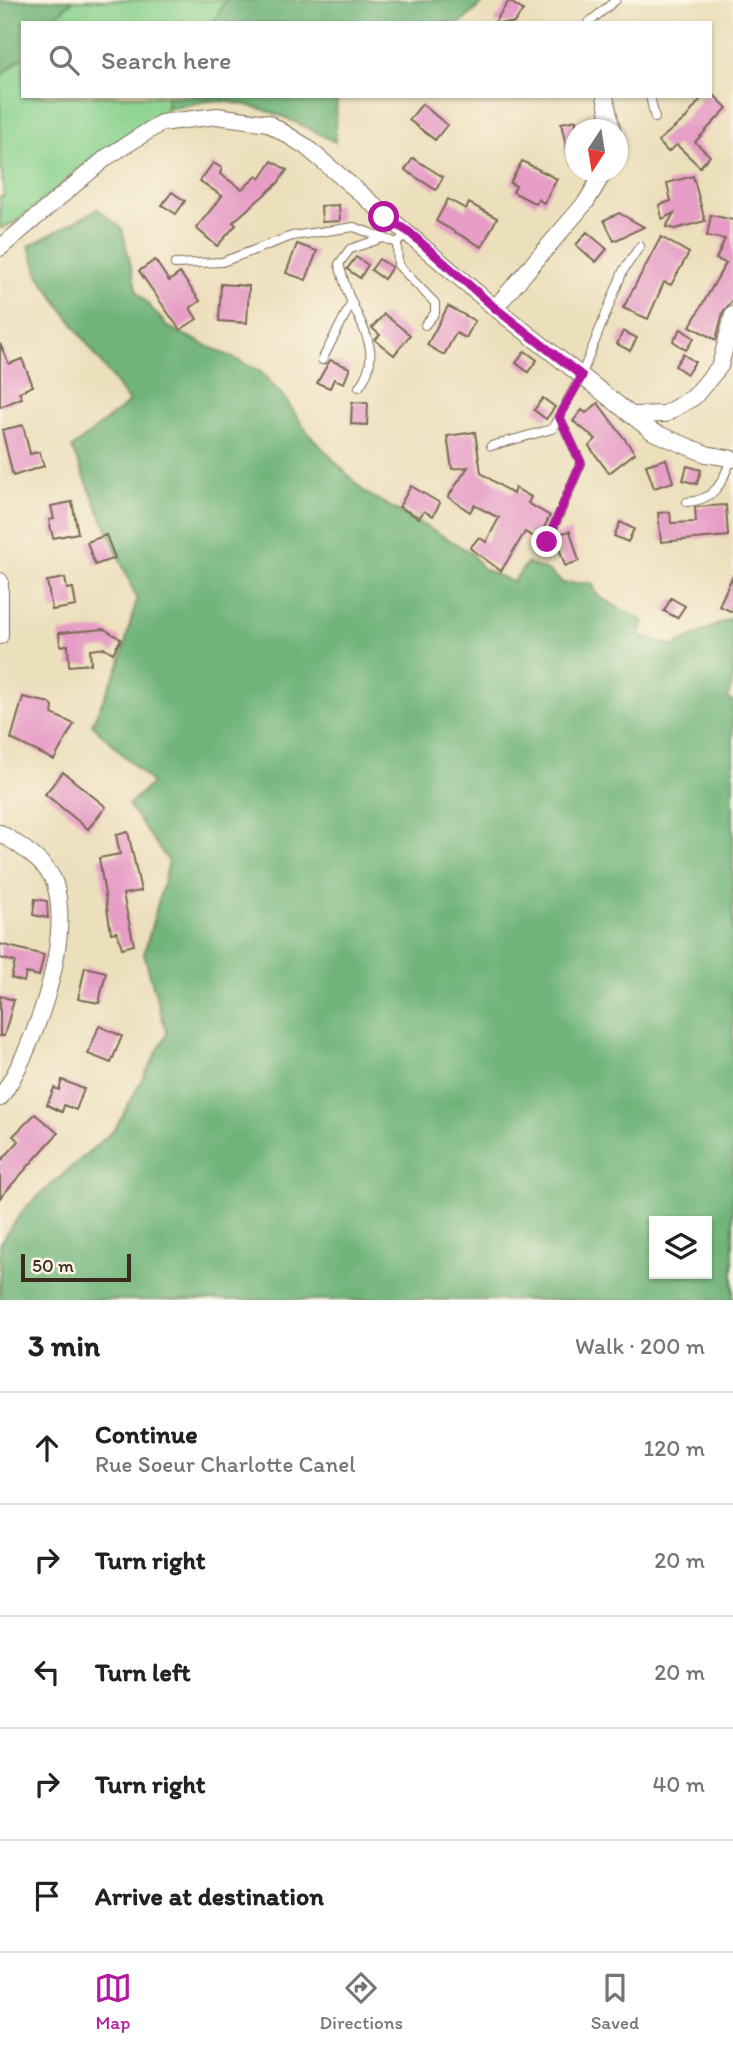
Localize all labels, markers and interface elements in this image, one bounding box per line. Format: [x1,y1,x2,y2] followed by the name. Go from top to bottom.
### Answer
[21,21,712,98] search box
[45,41,83,79] icon: search
[101,44,231,76] text: Search here
[565,119,628,182] north arrow
[368,201,399,232] route start
[531,526,562,557] route end
[649,1216,712,1279] map controls
[649,1216,712,1279] button: layers
[21,1251,131,1283] scale bar
[32,1254,74,1277] text: 50 m
[28,1327,100,1364] text: 3 min
[575,1332,705,1360] text: Walk · 200 m
[95,1418,198,1450] text: Continue
[28,1429,66,1467] icon: ahead
[644,1434,705,1462] text: 120 m
[95,1450,356,1478] text: Rue Soeur Charlotte Canel
[28,1541,66,1579] icon: right
[95,1544,206,1576] text: Turn right
[654,1546,705,1574] text: 20 m
[28,1653,66,1691] icon: left
[95,1656,191,1688] text: Turn left
[654,1658,705,1686] text: 20 m
[28,1765,66,1803] icon: right
[95,1768,206,1800] text: Turn right
[652,1770,705,1798] text: 40 m
[28,1877,66,1915] icon: arrive
[95,1880,324,1912] text: Arrive at destination
[94,1969,132,2034] tab: Map
[319,1969,403,2034] tab: Directions
[591,1969,639,2034] tab: Saved

